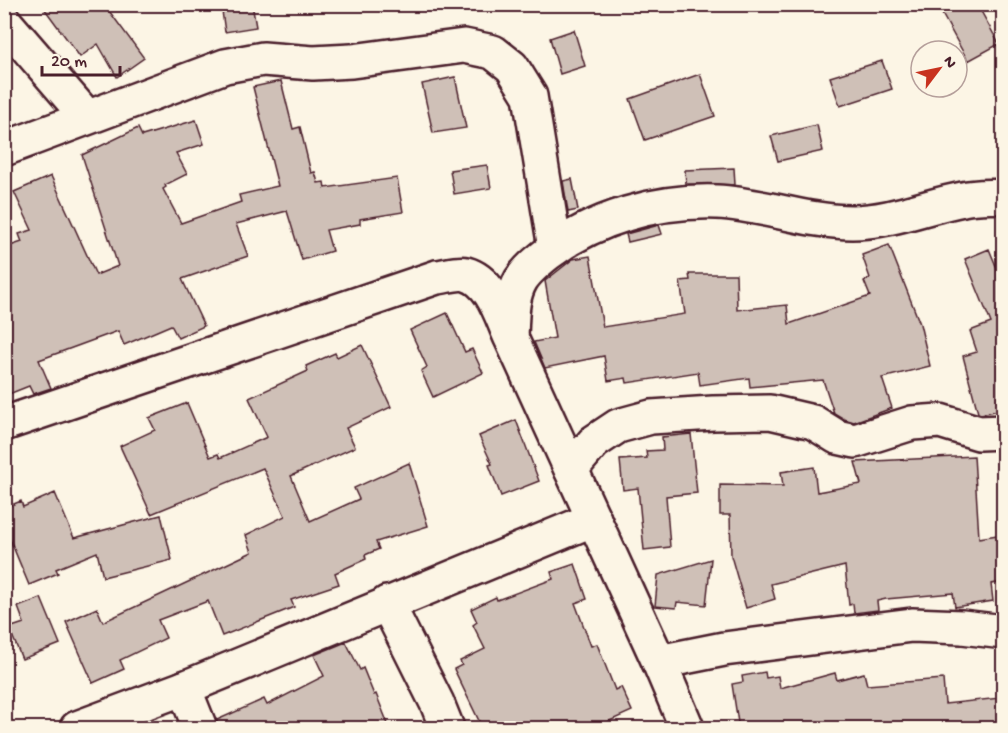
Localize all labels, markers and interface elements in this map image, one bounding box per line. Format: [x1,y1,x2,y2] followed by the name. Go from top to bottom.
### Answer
[42,39,120,77] scale bar
[909,39,969,99] north arrow
[51,52,87,73] text: 20 m
[938,53,960,73] text: N

